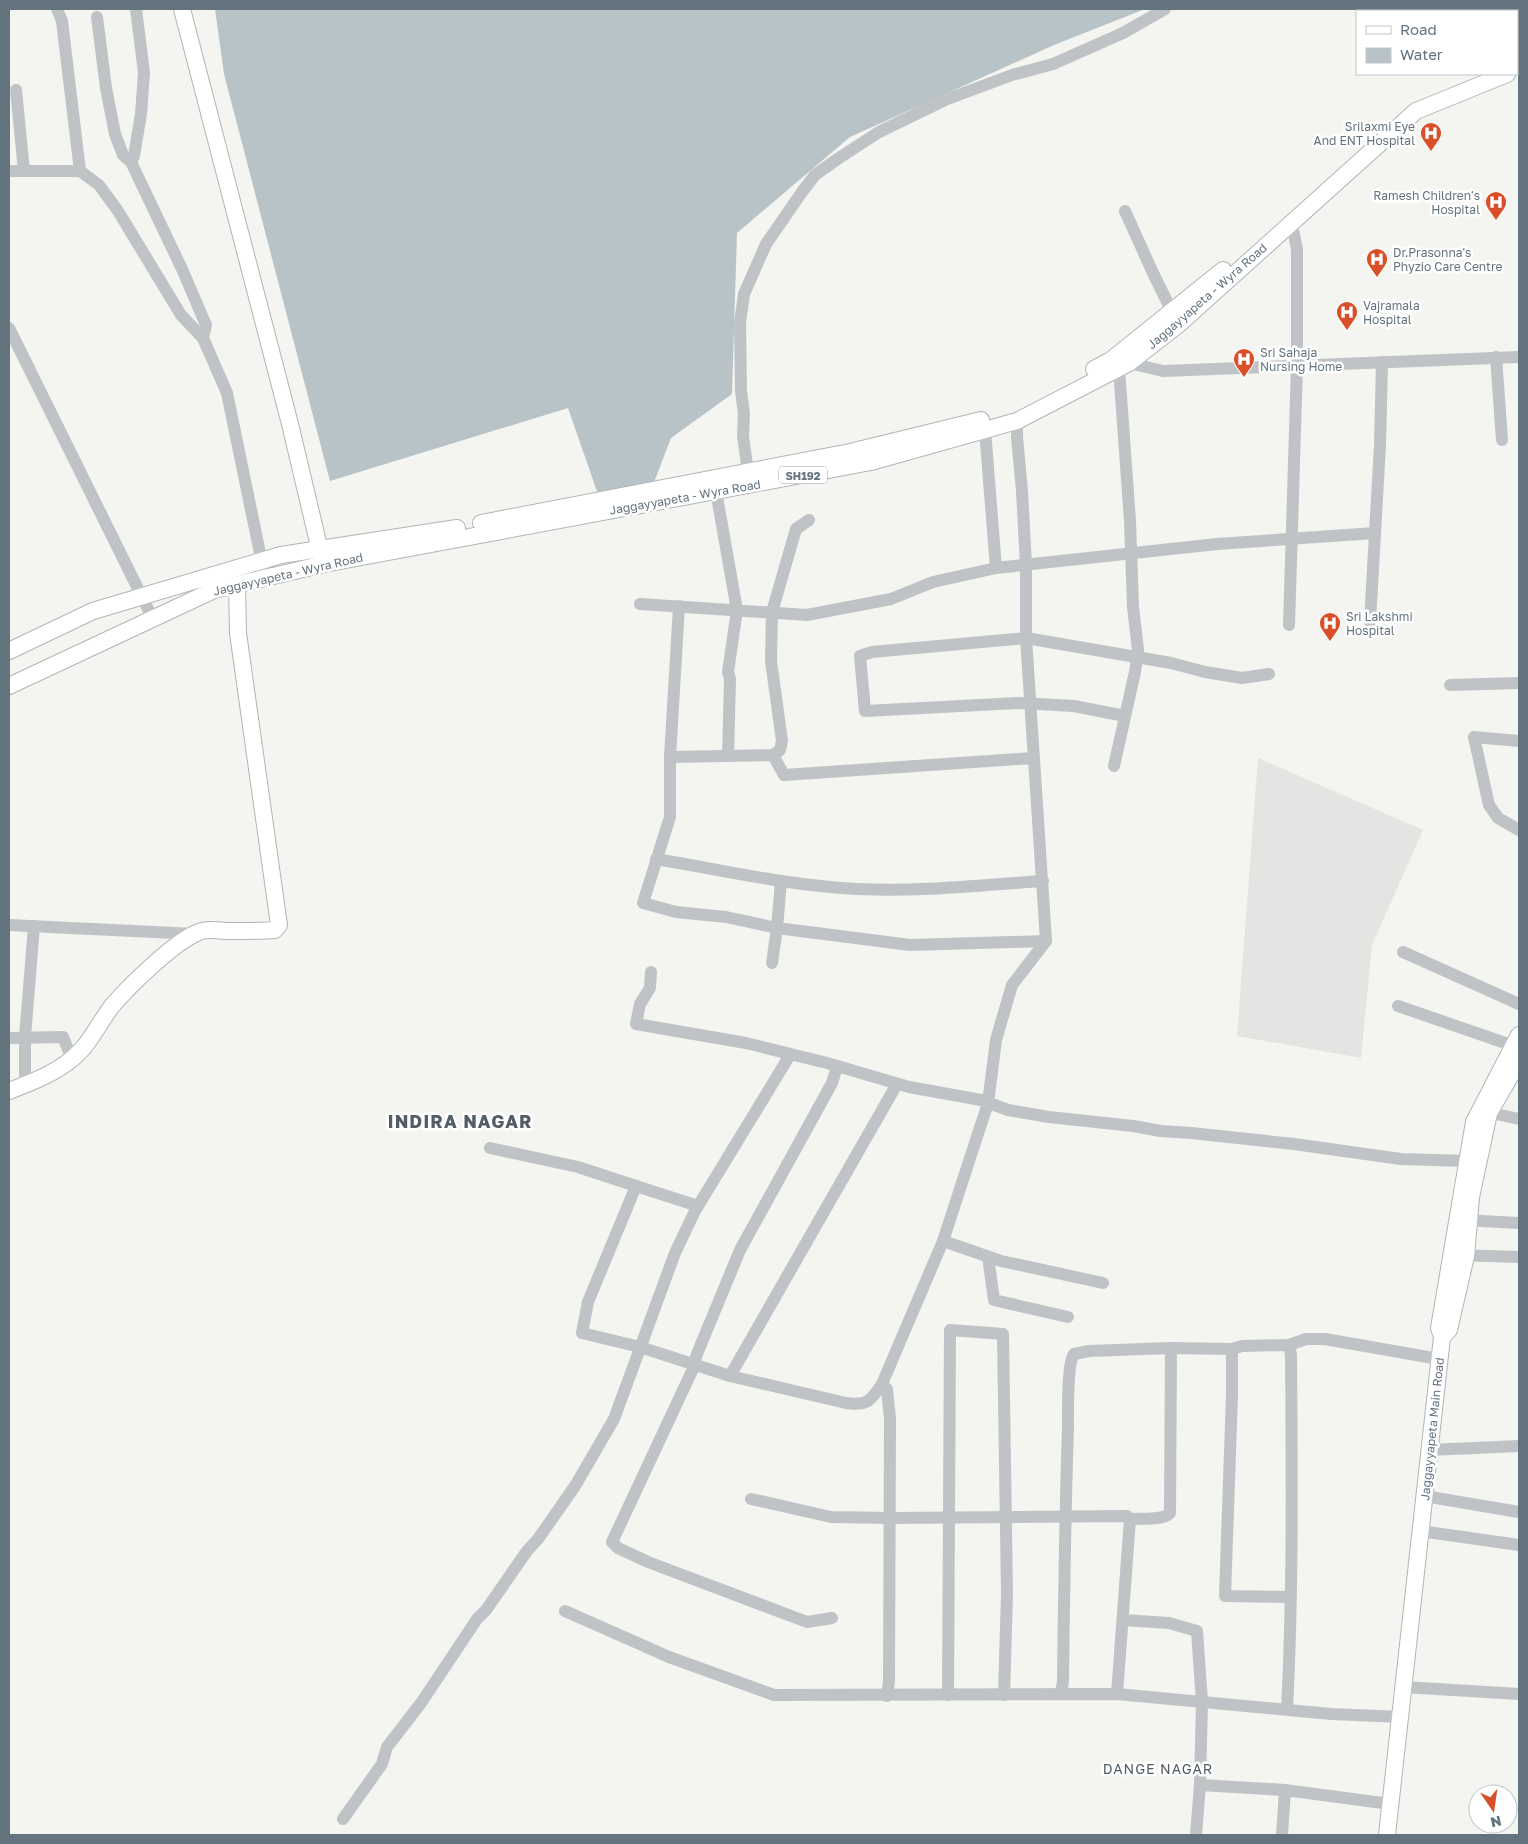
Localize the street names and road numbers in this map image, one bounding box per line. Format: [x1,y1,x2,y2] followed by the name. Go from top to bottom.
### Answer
[1144,240,1270,352] street label: Jaggayyapeta - Wyra Road
[779,466,827,484] road number: SH192
[608,476,762,518] street label: Jaggayyapeta - Wyra Road
[212,549,364,599] street label: Jaggayyapeta - Wyra Road
[1417,1357,1447,1501] street label: Jaggayyapeta Main Road

